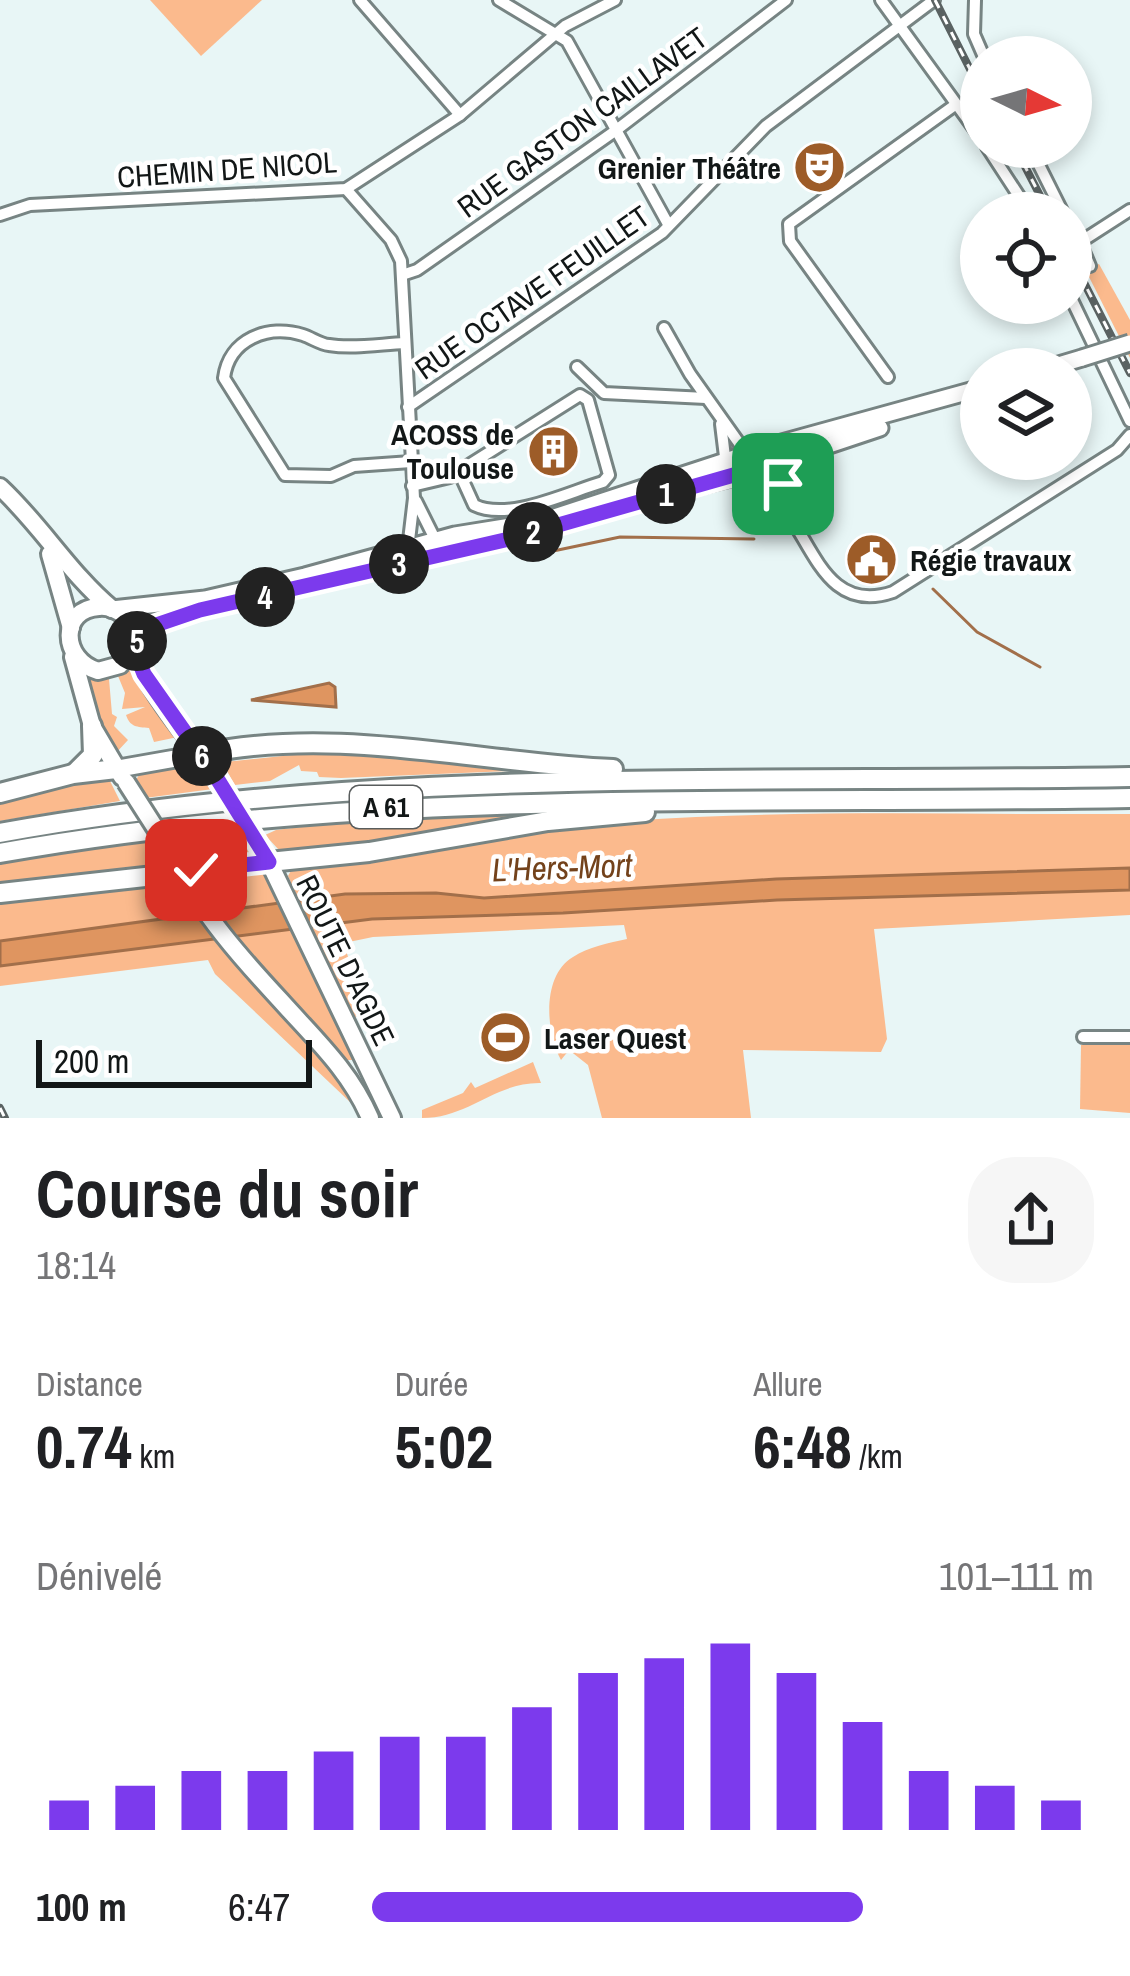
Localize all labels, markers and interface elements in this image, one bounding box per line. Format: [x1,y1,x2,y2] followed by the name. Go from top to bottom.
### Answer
[449,18,715,226] street label: RUE GASTON CAILLAVET
[960,36,1092,168] north arrow
[960,36,1092,480] map controls
[792,140,848,196] theatre icon: Grenier Théâtre
[116,141,338,197] street label: CHEMIN DE NICOL
[598,148,781,188] place label: Grenier Théâtre
[960,192,1092,324] button: locate
[407,196,657,388] street label: RUE OCTAVE FEUILLET
[960,348,1092,480] button: layers
[391,414,514,488] place label: ACOSS de Toulouse
[525,423,581,479] building icon: ACOSS de Toulouse
[732,433,834,535] pin
[750,451,816,517] icon: arrive
[636,464,696,524] pin: 1
[658,472,674,516] text: 1
[503,502,563,562] pin: 2
[525,510,541,554] text: 2
[843,532,899,588] public building icon: Régie travaux
[369,534,429,594] pin: 3
[910,540,1072,580] place label: Régie travaux
[391,542,407,586] text: 3
[235,567,295,627] pin: 4
[257,575,273,619] text: 4
[107,611,167,671] pin: 5
[129,619,145,663] text: 5
[172,726,232,786] pin: 6
[194,734,210,778] text: 6
[350,786,422,828] road number: A 61
[145,819,247,921] pin
[163,837,229,903] icon: check
[491,843,634,891] water label: L'Hers-Mort
[287,868,405,1052] street label: ROUTE D'AGDE
[477,1010,533,1066] sports icon: Laser Quest
[544,1018,686,1058] place label: Laser Quest
[36,1034,312,1087] scale bar
[54,1039,129,1083] text: 200 m
[36,1149,418,1238] text: Course du soir
[968,1157,1094,1283] button: share
[36,1239,116,1291] text: 18:14
[36,1362,143,1406] text: Distance
[395,1362,468,1406] text: Durée
[753,1362,823,1406] text: Allure
[36,1406,132,1487] text: 0.74
[395,1406,493,1487] text: 5:02
[753,1406,852,1487] text: 6:48
[132,1434,175,1478] text: km
[852,1434,903,1478] text: /km
[36,1550,162,1602] text: Dénivelé
[939,1550,1094,1602] text: 101–111 m
[36,1881,127,1933] text: 100 m
[228,1881,290,1933] text: 6:47

